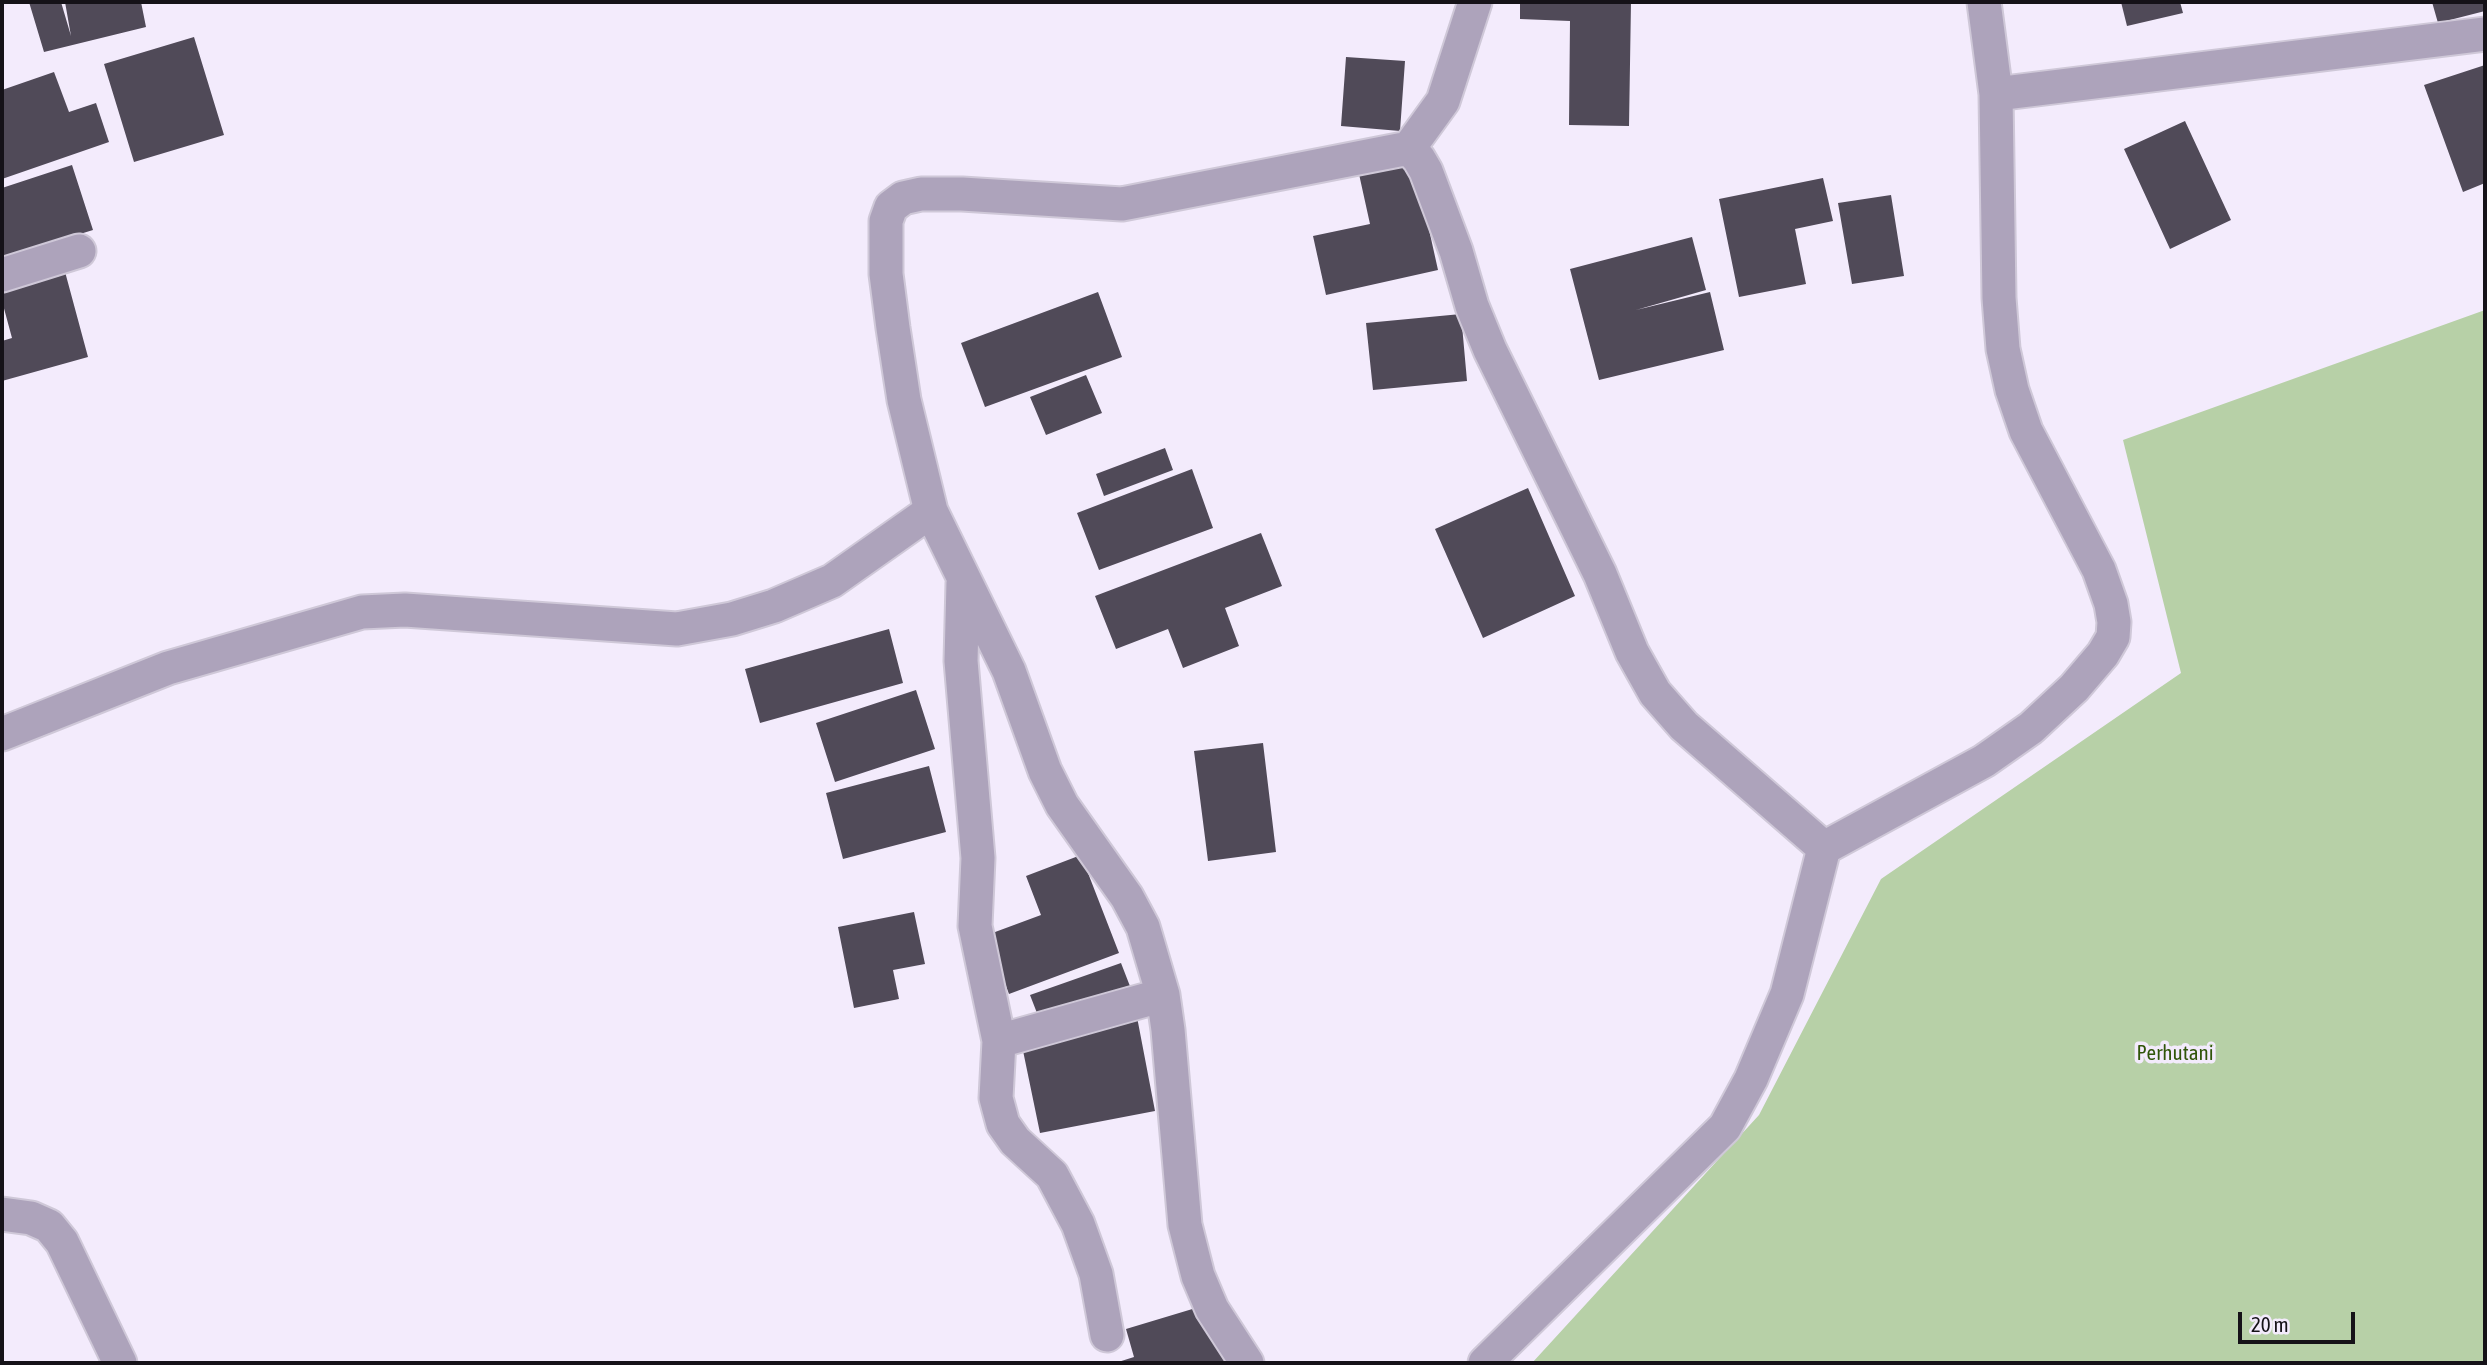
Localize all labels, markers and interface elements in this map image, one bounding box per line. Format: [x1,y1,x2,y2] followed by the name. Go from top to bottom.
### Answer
[2137,1040,2213,1066] park label: Perhutani
[2242,1298,2359,1342] scale bar
[2251,1312,2289,1336] text: 20 m

